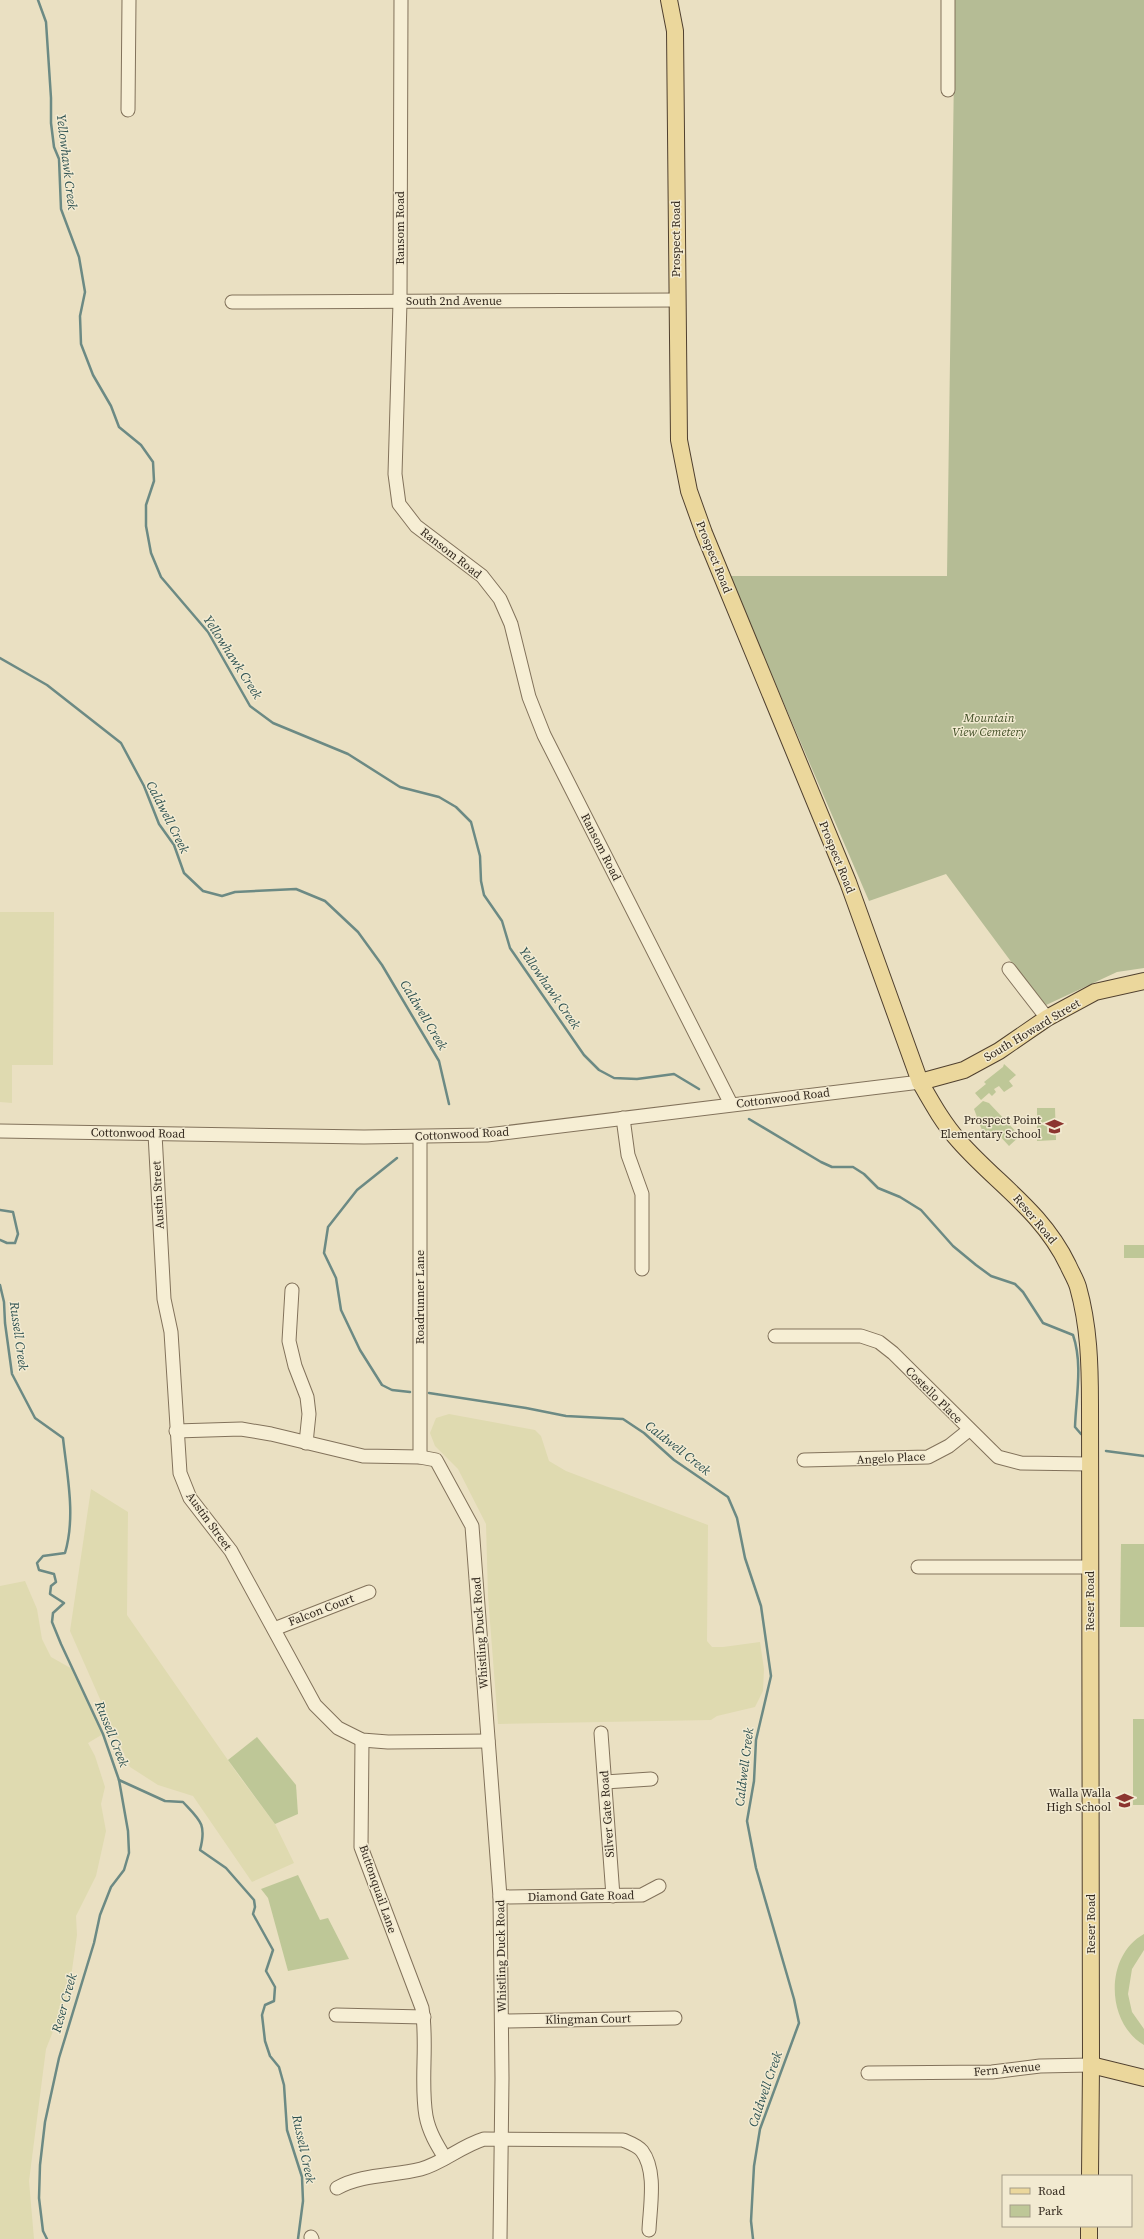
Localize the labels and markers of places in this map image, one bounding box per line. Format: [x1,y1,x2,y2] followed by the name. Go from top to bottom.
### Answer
[940,1112,1041,1142] place label: Prospect Point Elementary School
[1044,1117,1064,1137] school or university icon: Prospect Point Elementary School
[1046,1785,1112,1815] place label: Walla Walla High School
[1114,1790,1134,1810] school or university icon: Walla Walla High School

